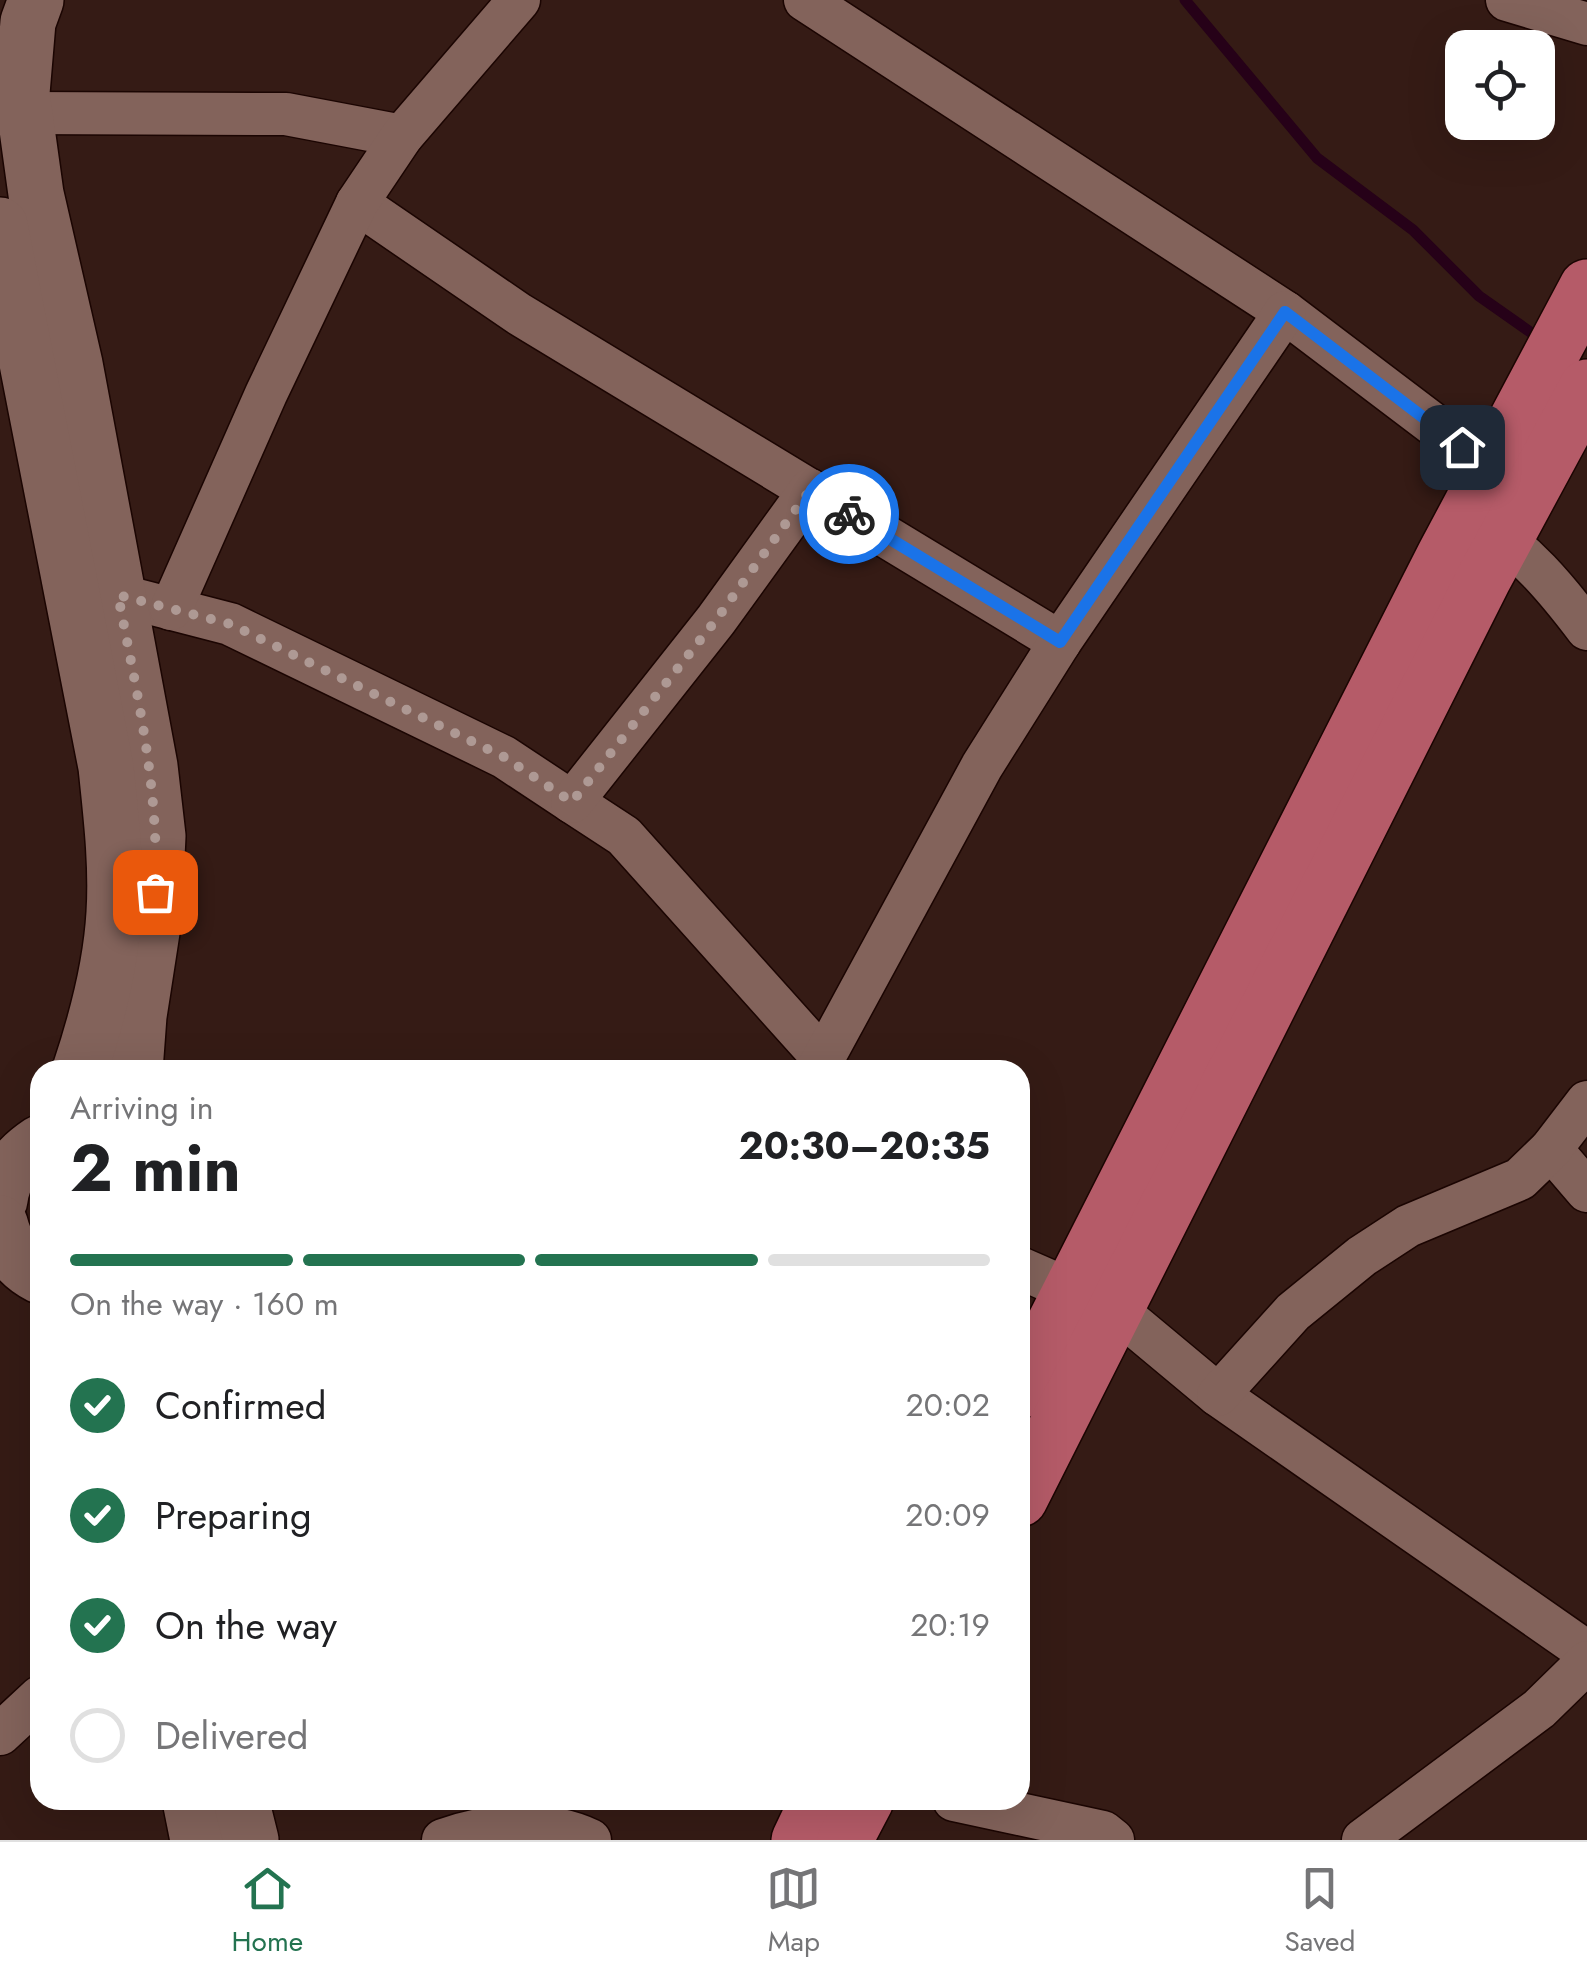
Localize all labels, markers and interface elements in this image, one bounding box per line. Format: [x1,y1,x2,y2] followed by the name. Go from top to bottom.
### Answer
[1445,30,1555,140] map controls
[1445,30,1555,140] button: locate
[1420,405,1505,490] pin
[1435,420,1490,475] icon: home
[799,464,899,564] courier
[822,487,877,542] icon: bike
[113,850,198,935] pin
[128,865,183,920] icon: bag
[70,1085,214,1131] text: Arriving in
[739,1118,990,1173] text: 20:30–20:35
[70,1121,241,1215] text: 2 min
[70,1281,339,1327] text: On the way · 160 m
[70,1378,125,1433] icon: check
[155,1378,326,1433] text: Confirmed
[906,1382,990,1428] text: 20:02
[70,1488,125,1543] icon: check
[155,1488,312,1543] text: Preparing
[905,1492,990,1538] text: 20:09
[70,1598,125,1653] icon: check
[155,1598,337,1653] text: On the way
[910,1602,990,1648] text: 20:19
[155,1708,308,1763] text: Delivered
[232,1861,303,1962] tab: Home
[766,1861,821,1962] tab: Map
[1284,1861,1355,1962] tab: Saved

